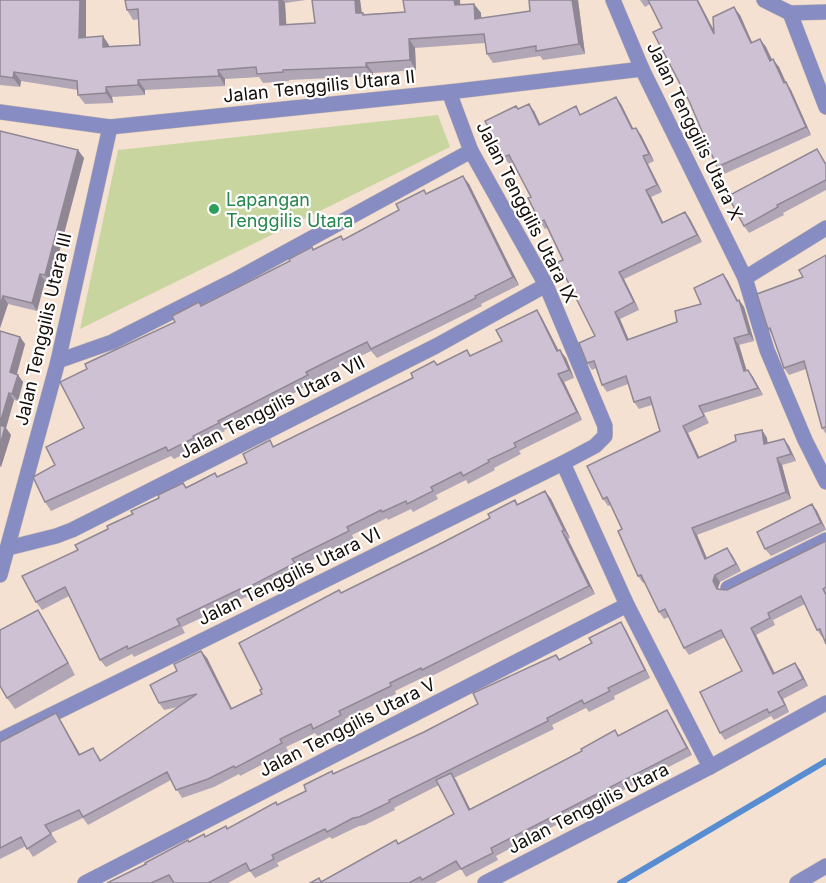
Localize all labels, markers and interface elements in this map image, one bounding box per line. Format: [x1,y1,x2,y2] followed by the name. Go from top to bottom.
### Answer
[643,39,747,223] street label: Jalan Tenggilis Utara X
[222,65,416,107] street label: Jalan Tenggilis Utara II
[472,118,582,306] street label: Jalan Tenggilis Utara IX
[226,189,353,231] place label: Lapangan Tenggilis Utara
[207,202,221,216] marker: Lapangan Tenggilis Utara
[11,230,75,428] street label: Jalan Tenggilis Utara III
[176,351,368,463] street label: Jalan Tenggilis Utara VII
[194,523,384,629] street label: Jalan Tenggilis Utara VI
[255,673,439,781] street label: Jalan Tenggilis Utara V
[504,758,672,858] street label: Jalan Tenggilis Utara

